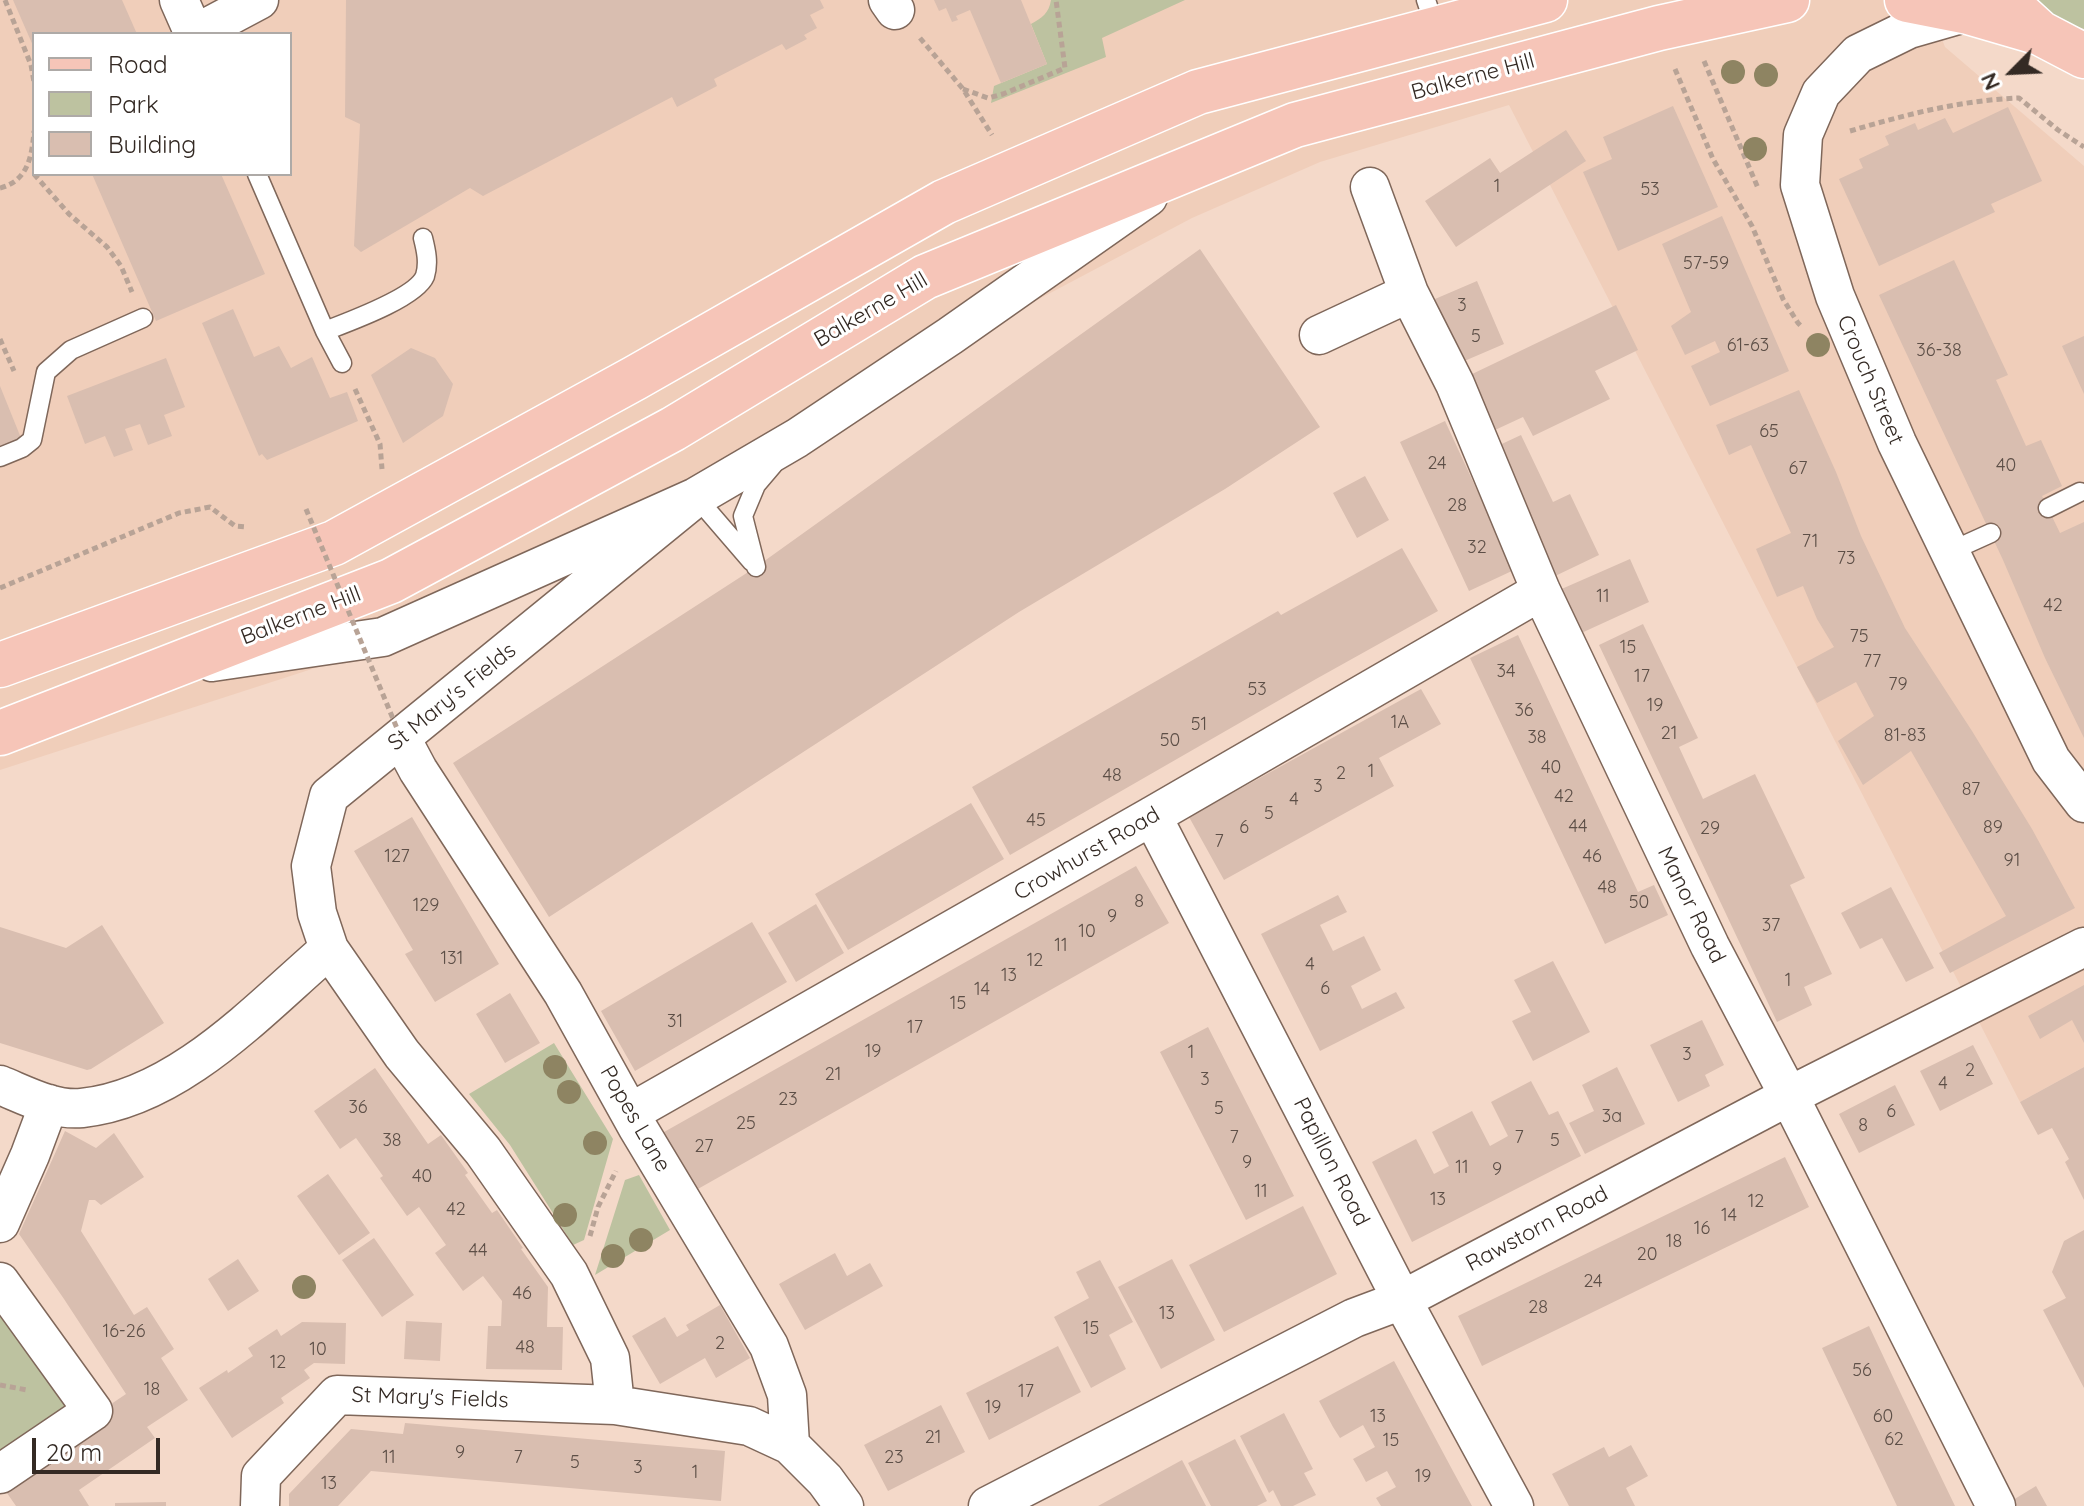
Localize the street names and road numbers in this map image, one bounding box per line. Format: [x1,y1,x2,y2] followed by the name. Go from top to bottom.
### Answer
[1408,48,1538,106] street label: Balkerne Hill
[810,267,932,353] street label: Balkerne Hill
[1831,311,1909,449] street label: Crouch Street
[237,581,365,651] street label: Balkerne Hill
[383,637,521,757] street label: St Mary's Fields
[1009,802,1165,906] street label: Crowhurst Road
[1651,842,1731,968] street label: Manor Road
[594,1061,676,1177] street label: Popes Lane
[1287,1093,1375,1231] street label: Papillon Road
[1461,1180,1613,1278] street label: Rawstorn Road
[351,1382,509,1414] street label: St Mary's Fields

